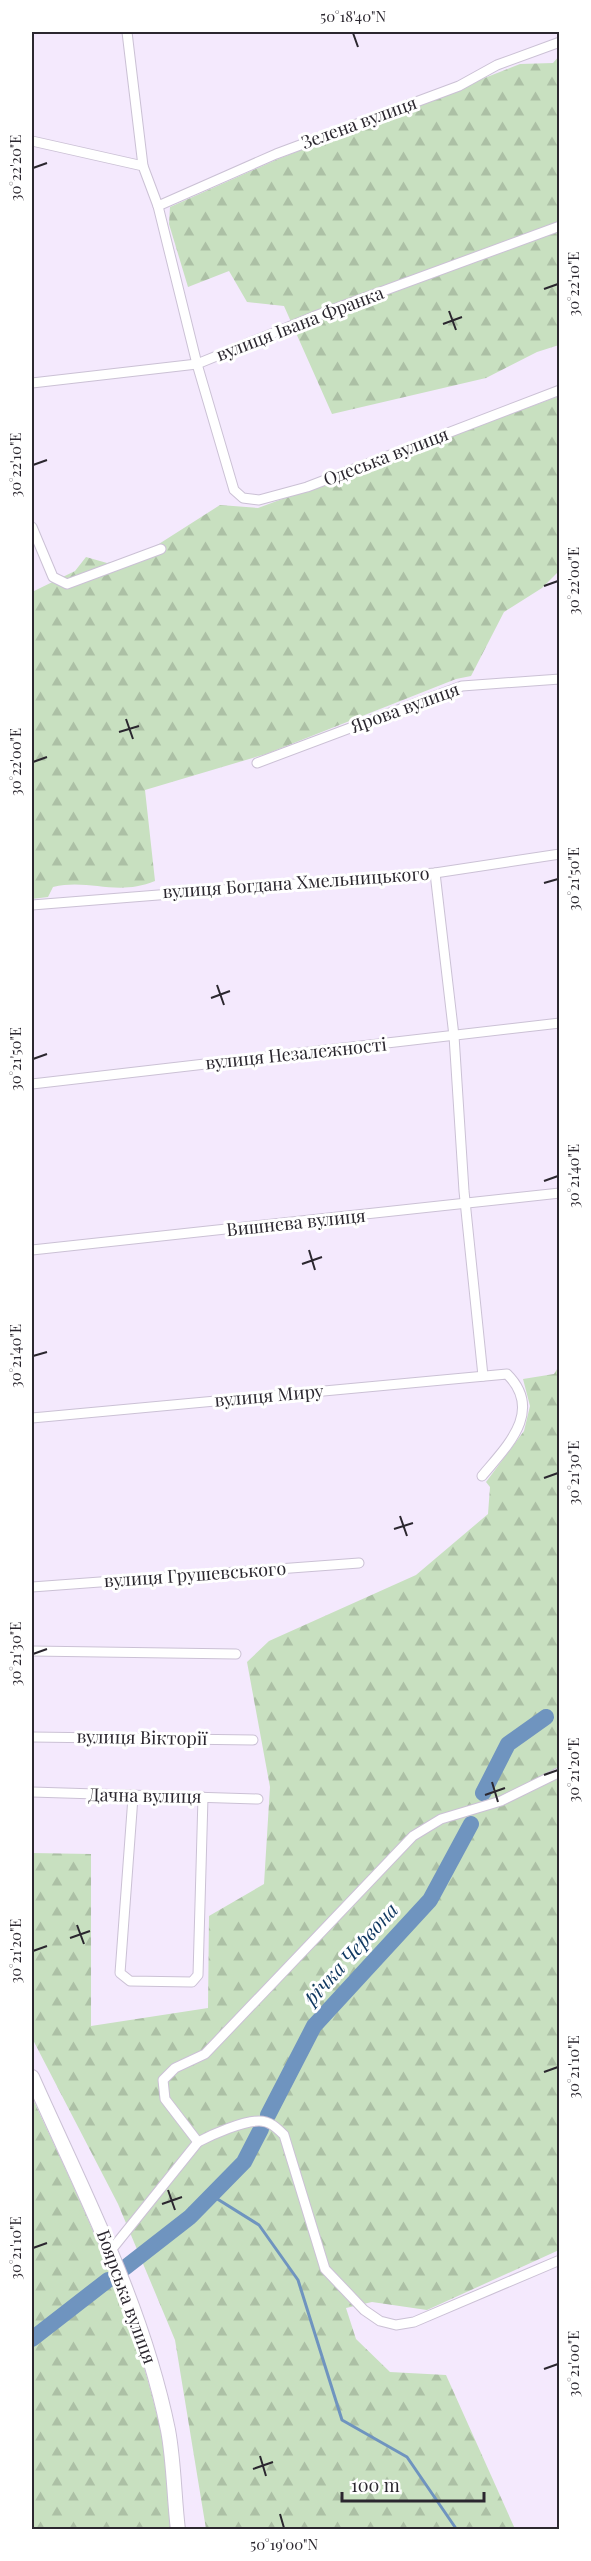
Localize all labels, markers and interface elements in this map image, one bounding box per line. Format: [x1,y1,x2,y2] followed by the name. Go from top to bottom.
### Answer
[320,6,386,26] text: 50°18'40"N
[298,90,420,154] street label: Зелена вулиця
[5,135,25,201] text: 30°22'20"E
[563,252,583,316] text: 30°22'10"E
[212,280,387,366] street label: вулиця Івана Франка
[320,421,452,491] street label: Одеська вулиця
[5,433,25,497] text: 30°22'10"E
[563,547,583,615] text: 30°22'00"E
[346,676,463,738] street label: Ярова вулиця
[5,728,25,796] text: 30°22'00"E
[563,847,583,911] text: 30°21'50"E
[162,861,430,903] street label: вулиця Богдана Хмельницького
[5,1027,25,1091] text: 30°21'50"E
[204,1032,388,1074] street label: вулиця Незалежності
[563,1144,583,1208] text: 30°21'40"E
[225,1203,367,1241] street label: Вишнева вулиця
[5,1324,25,1388] text: 30°21'40"E
[213,1378,325,1412] street label: вулиця Миру
[563,1441,583,1505] text: 30°21'30"E
[103,1556,287,1592] street label: вулиця Грушевського
[5,1622,25,1686] text: 30°21'30"E
[76,1724,208,1750] street label: вулиця Вікторії
[563,1738,583,1802] text: 30°21'20"E
[88,1782,202,1808] street label: Дачна вулиця
[295,1896,403,2012] water label: річка Червона
[5,1919,25,1983] text: 30°21'20"E
[563,2035,583,2099] text: 30°21'10"E
[5,2216,25,2280] text: 30°21'10"E
[92,2226,162,2367] street label: Боярська вулиця
[563,2331,583,2397] text: 30°21'00"E
[342,2465,484,2503] scale bar
[351,2473,400,2497] text: 100 m
[250,2534,318,2554] text: 50°19'00"N

